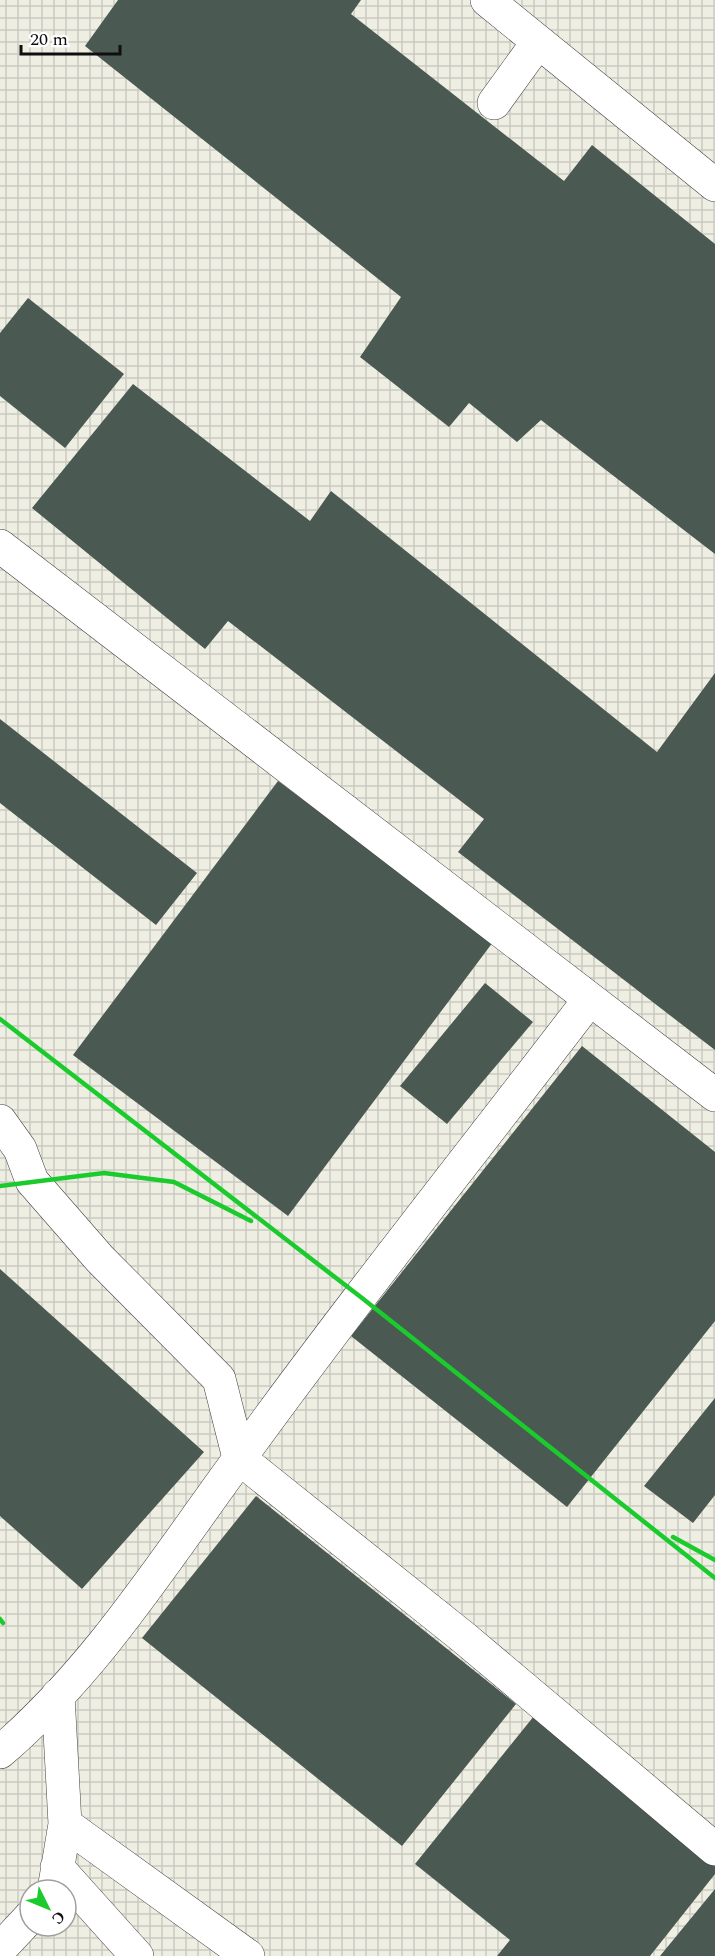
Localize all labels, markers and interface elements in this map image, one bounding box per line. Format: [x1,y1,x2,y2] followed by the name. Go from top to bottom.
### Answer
[21,18,120,56] scale bar
[30,26,68,53] text: 20 m
[18,1878,78,1938] north arrow
[46,1905,71,1930] text: С

